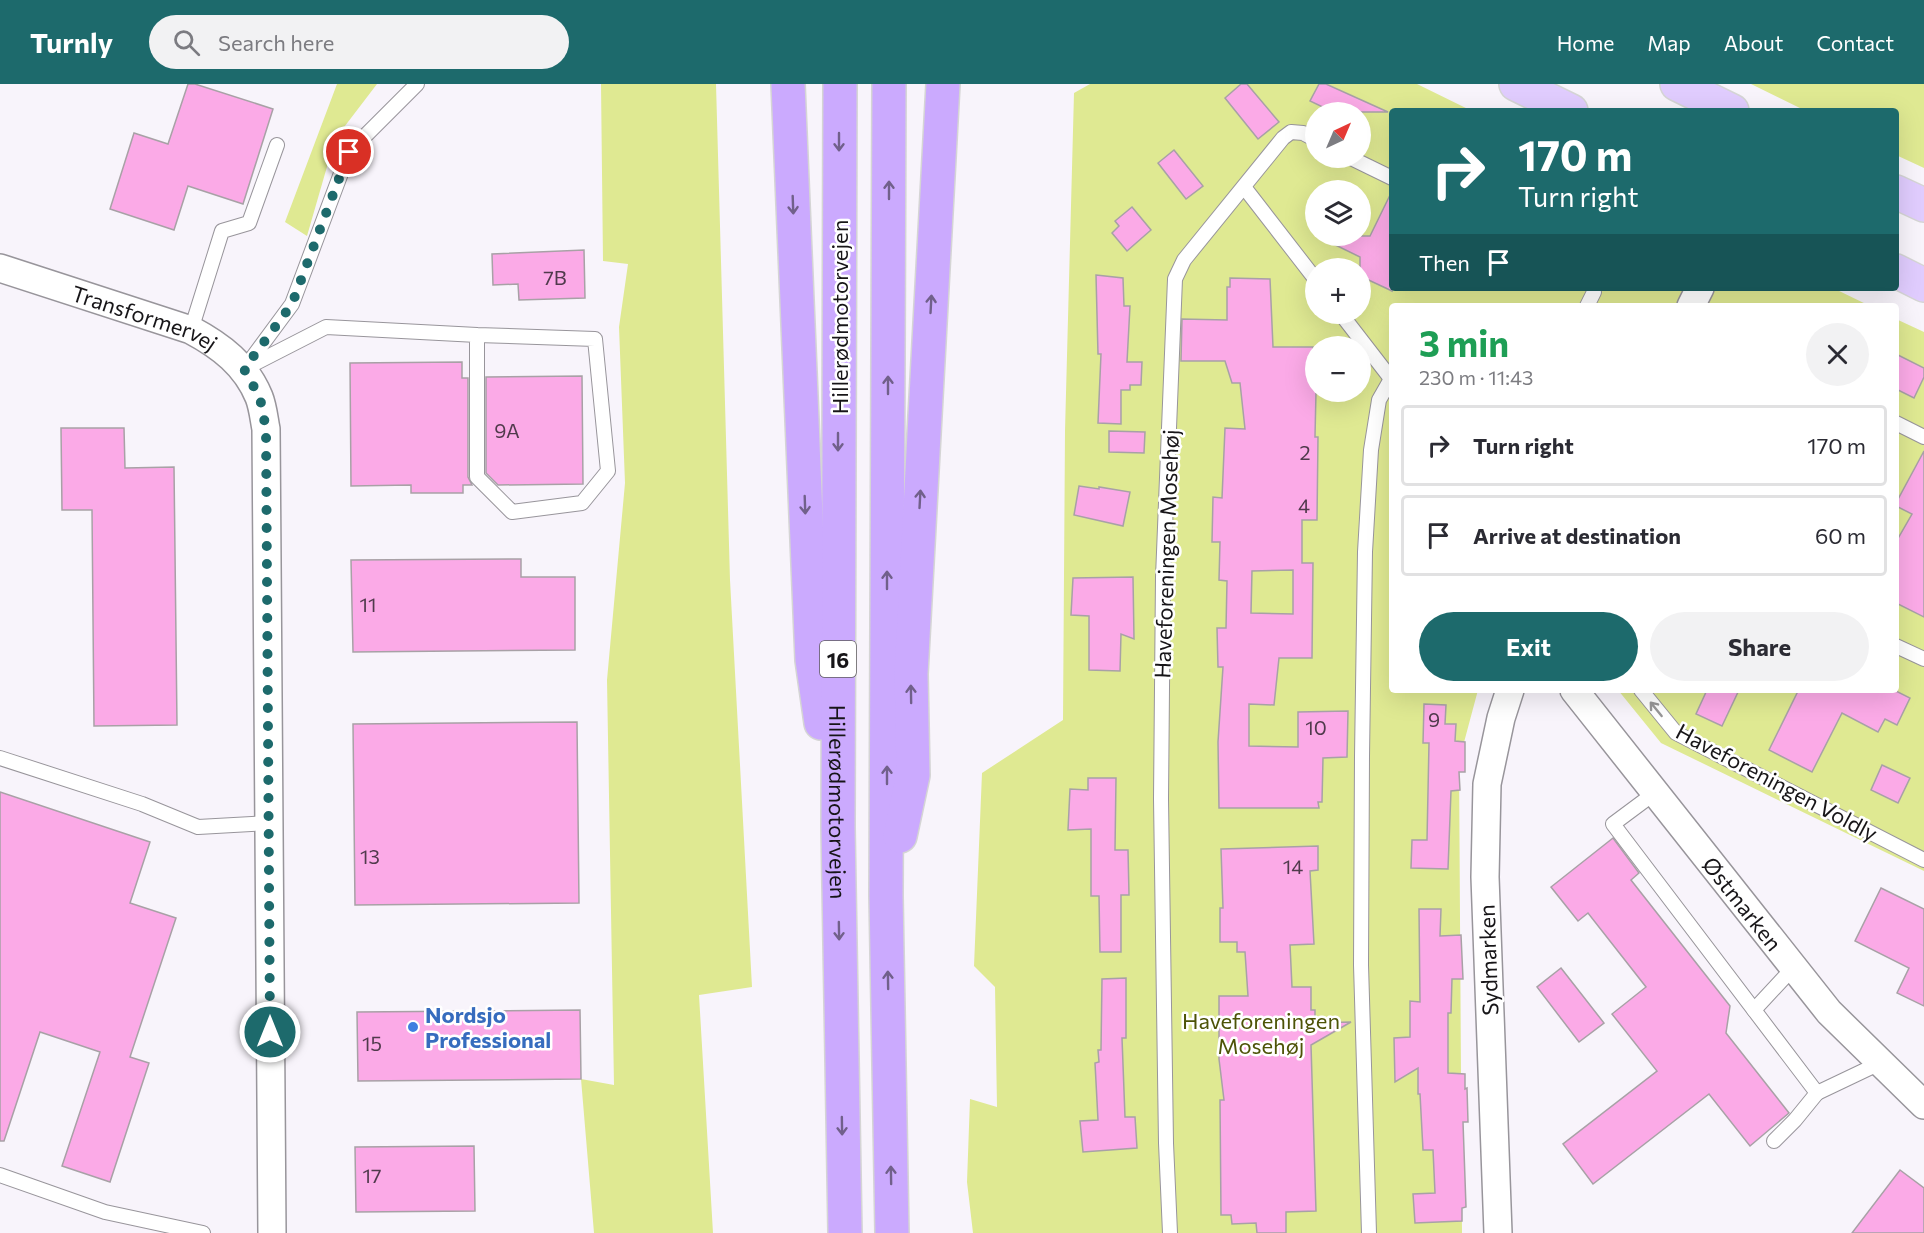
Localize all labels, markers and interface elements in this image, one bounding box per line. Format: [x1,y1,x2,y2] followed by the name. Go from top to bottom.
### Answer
[149,15,569,69] search box
[30,25,113,59] text: Turnly
[170,26,203,59] icon: search
[218,29,334,56] text: Search here
[1557,30,1614,55] text: Home
[1647,30,1691,55] text: Map
[1724,30,1783,55] text: About
[1816,30,1894,55] text: Contact
[1305,102,1371,168] north arrow
[1305,102,1371,402] map controls
[323,126,374,177] pin
[1518,128,1632,180] text: 170 m
[833,132,845,152] one-way arrow
[1419,132,1497,210] icon: right
[332,135,365,168] icon: arrive
[883,180,895,200] one-way arrow
[1305,180,1371,246] button: layers
[1518,180,1638,213] text: Turn right
[788,195,799,215] one-way arrow
[826,220,853,414] street label: Hillerødmotorvejen
[1482,246,1515,279] icon: arrive
[1419,249,1470,276] text: Then
[1305,258,1371,324] button: +
[543,265,567,289] house number: 7B
[69,279,223,356] street label: Transformervej
[925,295,936,315] one-way arrow
[1419,320,1509,364] text: 3 min
[1806,323,1869,386] button: close
[1305,336,1371,402] button: −
[1419,365,1533,389] text: 230 m · 11:43
[882,375,894,395] one-way arrow
[494,418,520,442] house number: 9A
[1148,429,1184,679] street label: Haveforeningen Mosehøj
[1422,429,1455,462] icon: right
[832,432,844,452] one-way arrow
[1473,432,1574,459] text: Turn right
[1807,432,1866,459] text: 170 m
[1299,440,1311,464] house number: 2
[915,490,926,510] one-way arrow
[1298,493,1310,517] house number: 4
[800,495,811,515] one-way arrow
[1422,519,1455,552] icon: arrive
[1473,522,1681,549] text: Arrive at destination
[1815,522,1866,549] text: 60 m
[881,570,893,590] one-way arrow
[359,592,377,616] house number: 11
[1419,612,1638,681] button: Exit
[1650,612,1869,681] button: Share
[820,641,856,677] road number: 16
[905,684,917,704] one-way arrow
[1649,701,1662,717] one-way arrow
[824,705,853,900] street label: Hillerødmotorvejen
[1428,707,1440,731] house number: 9
[1305,715,1327,739] house number: 10
[1672,717,1882,847] street label: Haveforeningen Voldly
[881,765,893,785] one-way arrow
[360,844,380,868] house number: 13
[1697,851,1788,956] street label: Østmarken
[1283,854,1303,878] house number: 14
[1473,904,1503,1016] street label: Sydmarken
[834,921,845,941] one-way arrow
[882,970,894,990] one-way arrow
[238,1000,302,1064] position arrow
[425,1001,551,1053] place label: Nordsjo Professional
[1182,1007,1340,1059] park label: Haveforeningen Mosehøj
[406,1020,420,1034] marker: Nordsjo Professional
[362,1031,382,1055] house number: 15
[837,1116,848,1136] one-way arrow
[362,1163,382,1187] house number: 17
[885,1165,897,1185] one-way arrow

